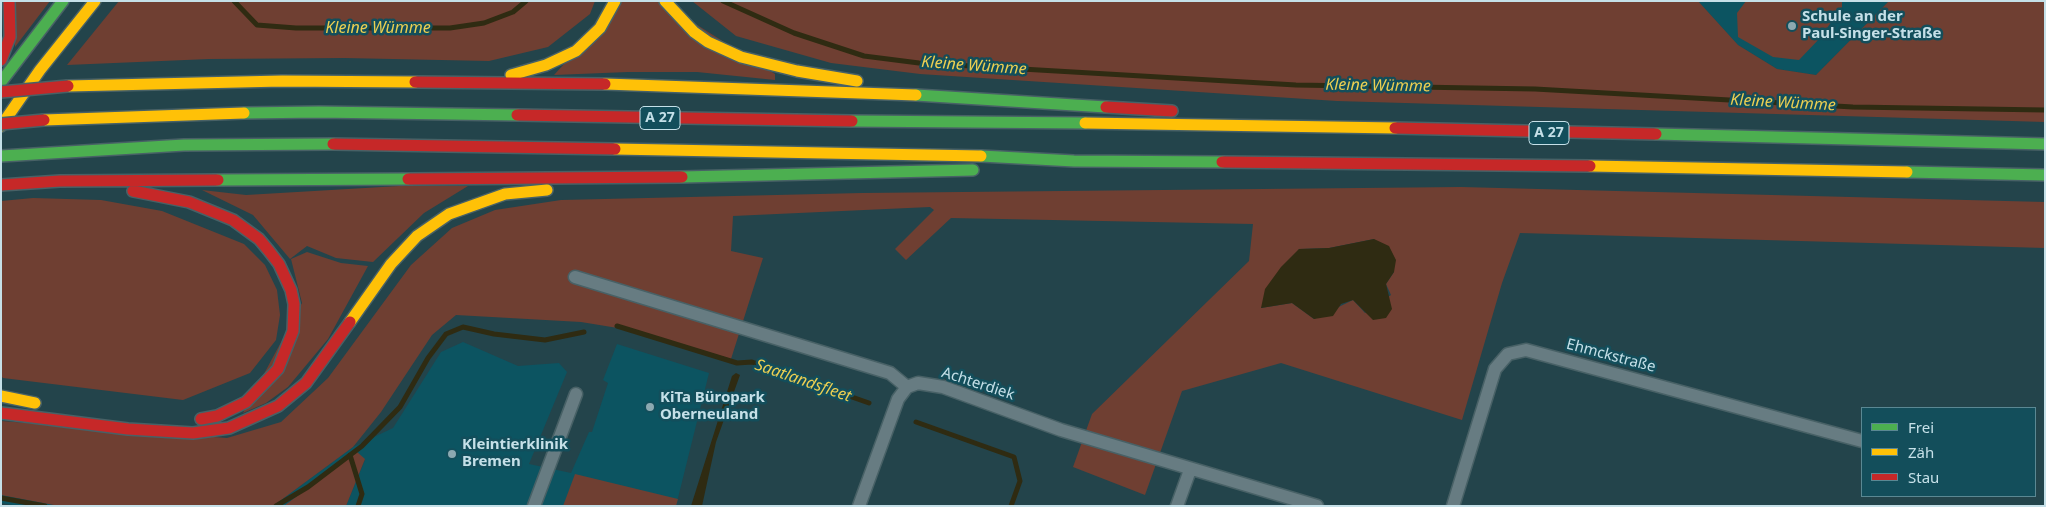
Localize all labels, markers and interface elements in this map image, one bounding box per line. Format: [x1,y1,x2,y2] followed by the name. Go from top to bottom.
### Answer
[1802,8,1941,43] place label: Schule an der Paul-Singer-Straße
[325,18,431,38] water label: Kleine Wümme
[1786,20,1798,32] marker: Schule an der Paul-Singer-Straße
[921,53,1027,79] water label: Kleine Wümme
[1325,75,1431,97] water label: Kleine Wümme
[1730,91,1836,115] water label: Kleine Wümme
[640,106,680,130] road number: A 27
[1529,122,1569,144] road number: A 27
[1564,335,1658,377] street label: Ehmckstraße
[752,356,854,406] water label: Saatlandsfleet
[939,364,1017,404] street label: Achterdiek
[660,389,765,424] place label: KiTa Büropark Oberneuland
[644,401,656,413] marker: KiTa Büropark Oberneuland
[1861,407,2036,497] legend
[1908,417,1934,437] text: Frei
[462,436,568,471] place label: Kleintierklinik Bremen
[1908,442,1934,462] text: Zäh
[446,448,458,460] marker: Kleintierklinik Bremen
[1908,467,1939,487] text: Stau

